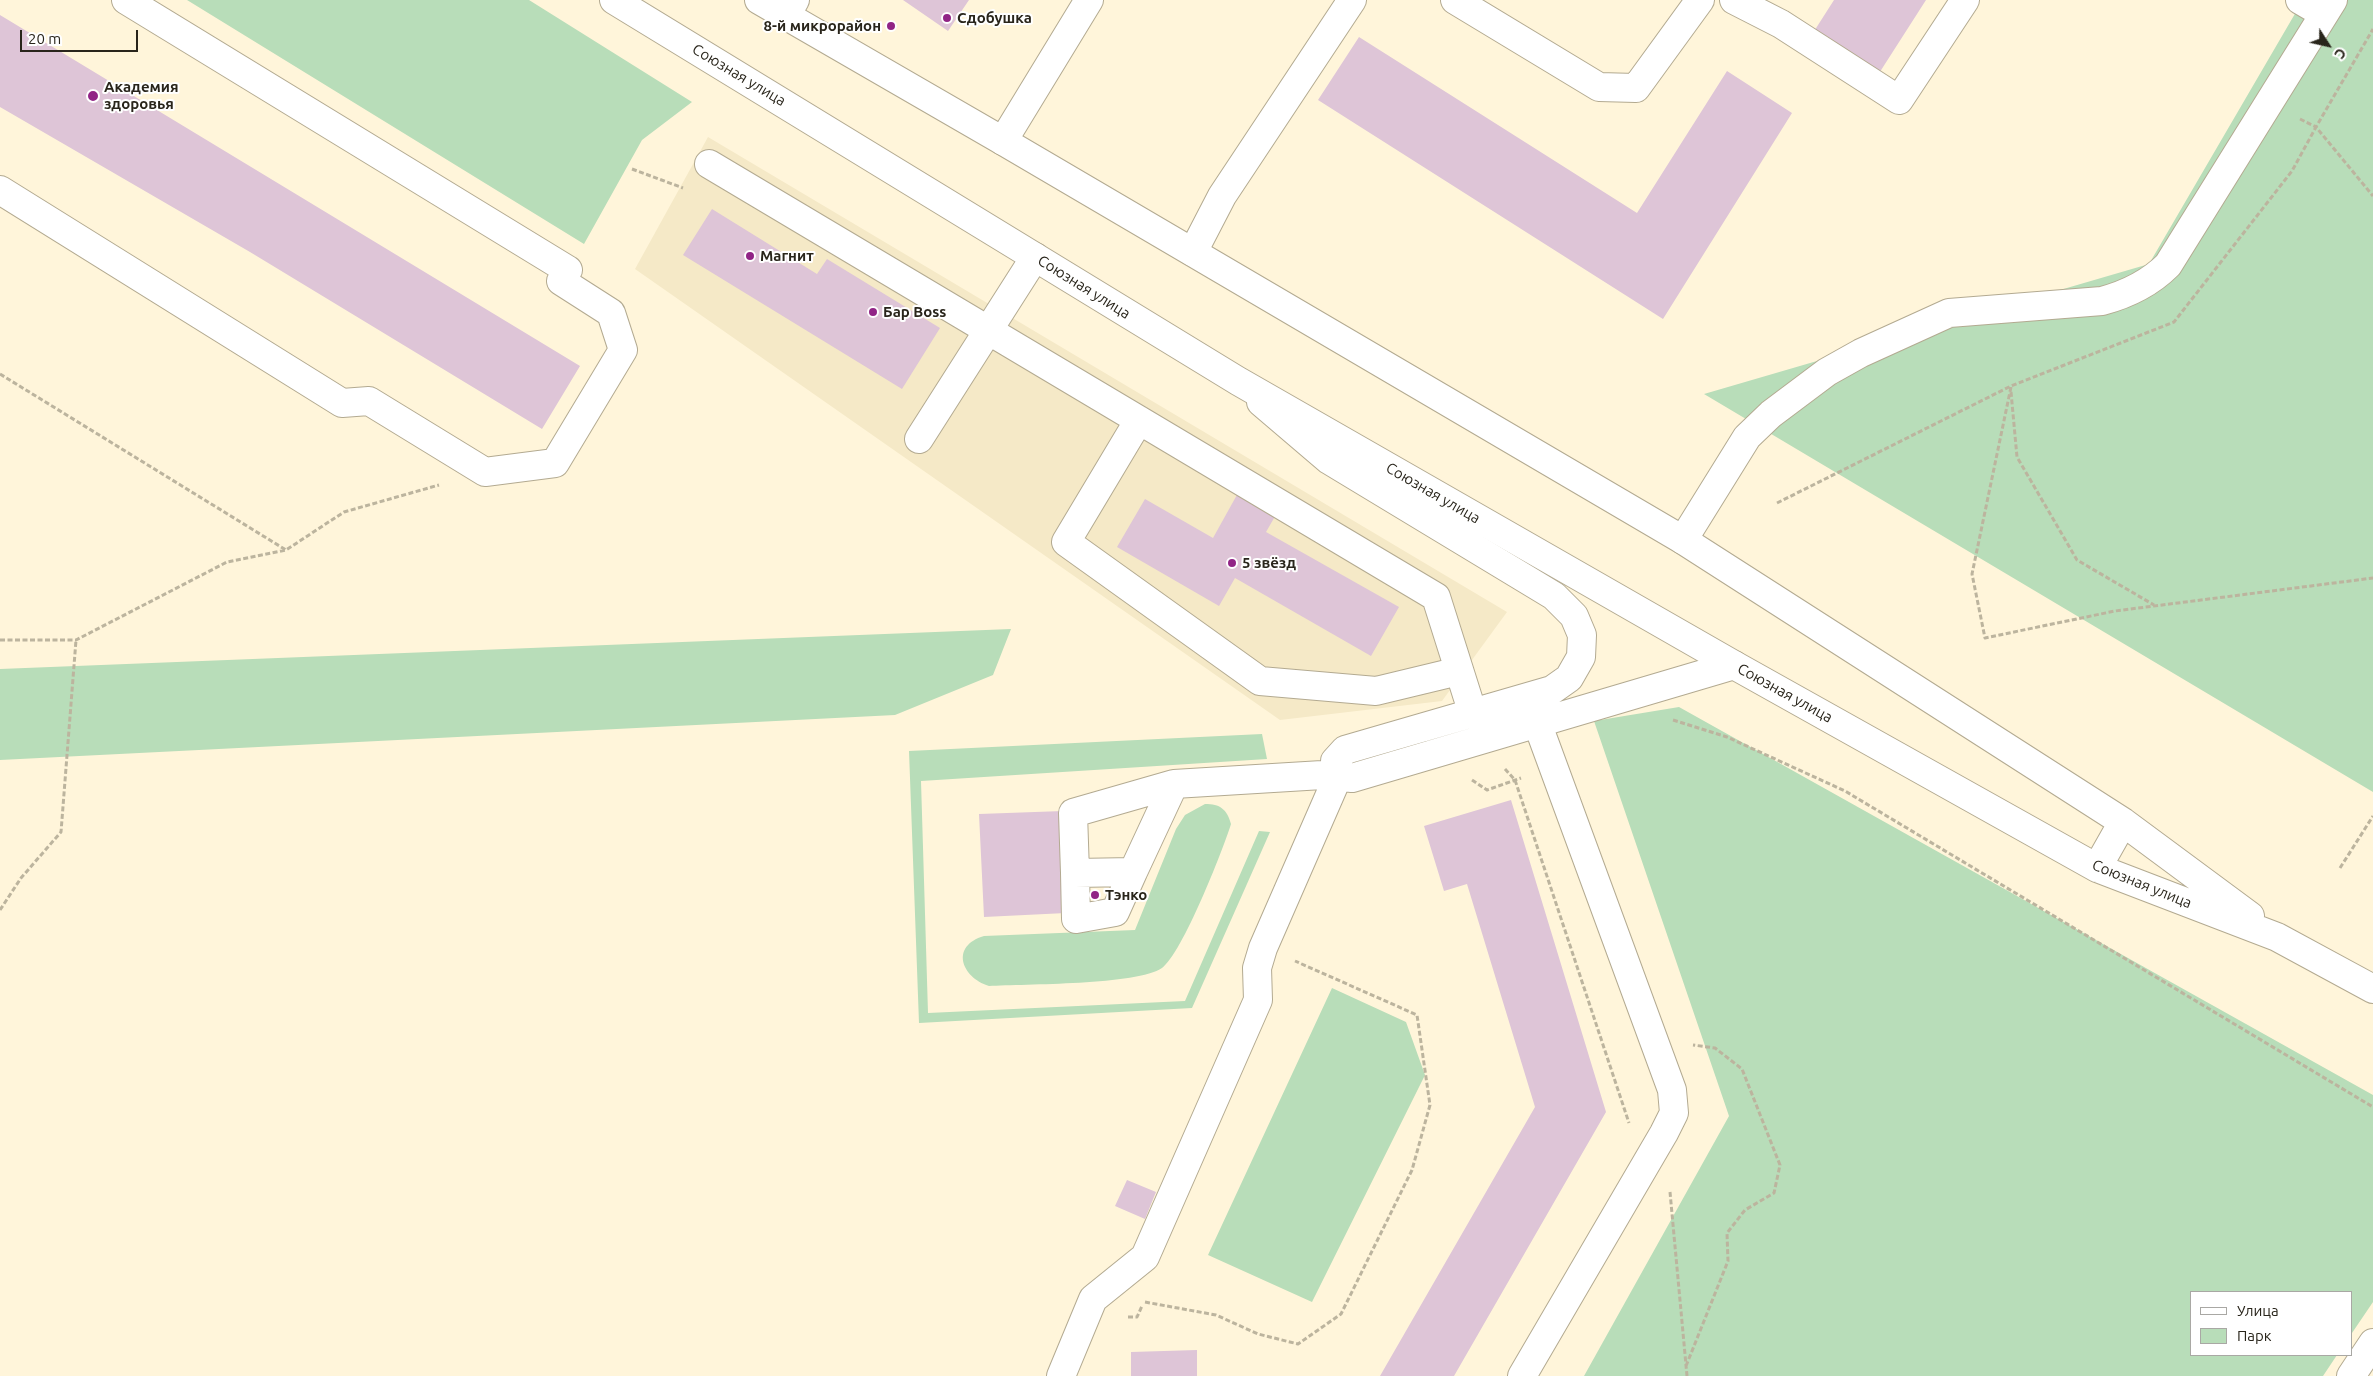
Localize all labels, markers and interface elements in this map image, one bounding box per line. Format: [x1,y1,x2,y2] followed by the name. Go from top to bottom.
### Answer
[957,9,1032,27] place label: Сдобушка
[941,12,953,24] marker: Сдобушка
[764,17,881,35] place label: 8-й микрорайон
[22,20,140,52] scale bar
[885,20,897,32] marker: 8-й микрорайон
[2303,20,2353,70] north arrow
[28,30,61,47] text: 20 m
[689,40,789,110] street label: Союзная улица
[2331,45,2349,62] text: С
[104,78,179,113] place label: Академия здоровья
[86,89,100,103] marker: Академия здоровья
[760,247,814,265] place label: Магнит
[744,250,756,262] marker: Магнит
[1034,251,1134,323] street label: Союзная улица
[883,303,946,321] place label: Бар Boss
[867,306,879,318] marker: Бар Boss
[1383,459,1483,527] street label: Союзная улица
[1242,554,1296,572] place label: 5 звёзд
[1226,557,1238,569] marker: 5 звёзд
[1734,659,1836,727] street label: Союзная улица
[2090,856,2194,912] street label: Союзная улица
[1105,886,1147,904] place label: Тэнко
[1089,889,1101,901] marker: Тэнко
[2190,1291,2353,1356] legend
[2237,1302,2279,1319] text: Улица
[2237,1327,2272,1344] text: Парк

